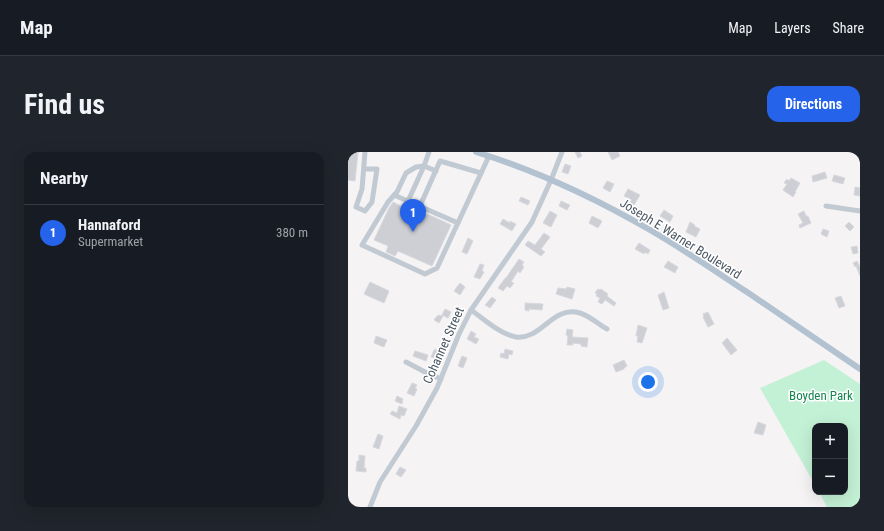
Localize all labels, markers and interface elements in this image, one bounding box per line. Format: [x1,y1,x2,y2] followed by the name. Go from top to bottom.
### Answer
[20,16,53,39] text: Map
[728,20,752,36] text: Map
[774,20,811,36] text: Layers
[833,20,864,36] text: Share
[767,86,860,122] button: Directions
[24,88,105,121] text: Find us
[40,168,88,188] text: Nearby
[617,195,744,282] street label: Joseph E Warner Boulevard
[400,199,426,232] pin: 1
[78,216,141,234] text: Hannaford
[50,225,56,240] text: 1
[276,225,308,240] text: 380 m
[78,234,143,249] text: Supermarket
[420,304,467,386] street label: Cohannet Street
[638,372,658,392] your location
[789,388,853,403] park label: Boyden Park
[812,423,848,495] map controls
[812,423,848,459] button: +
[812,459,848,495] button: −

